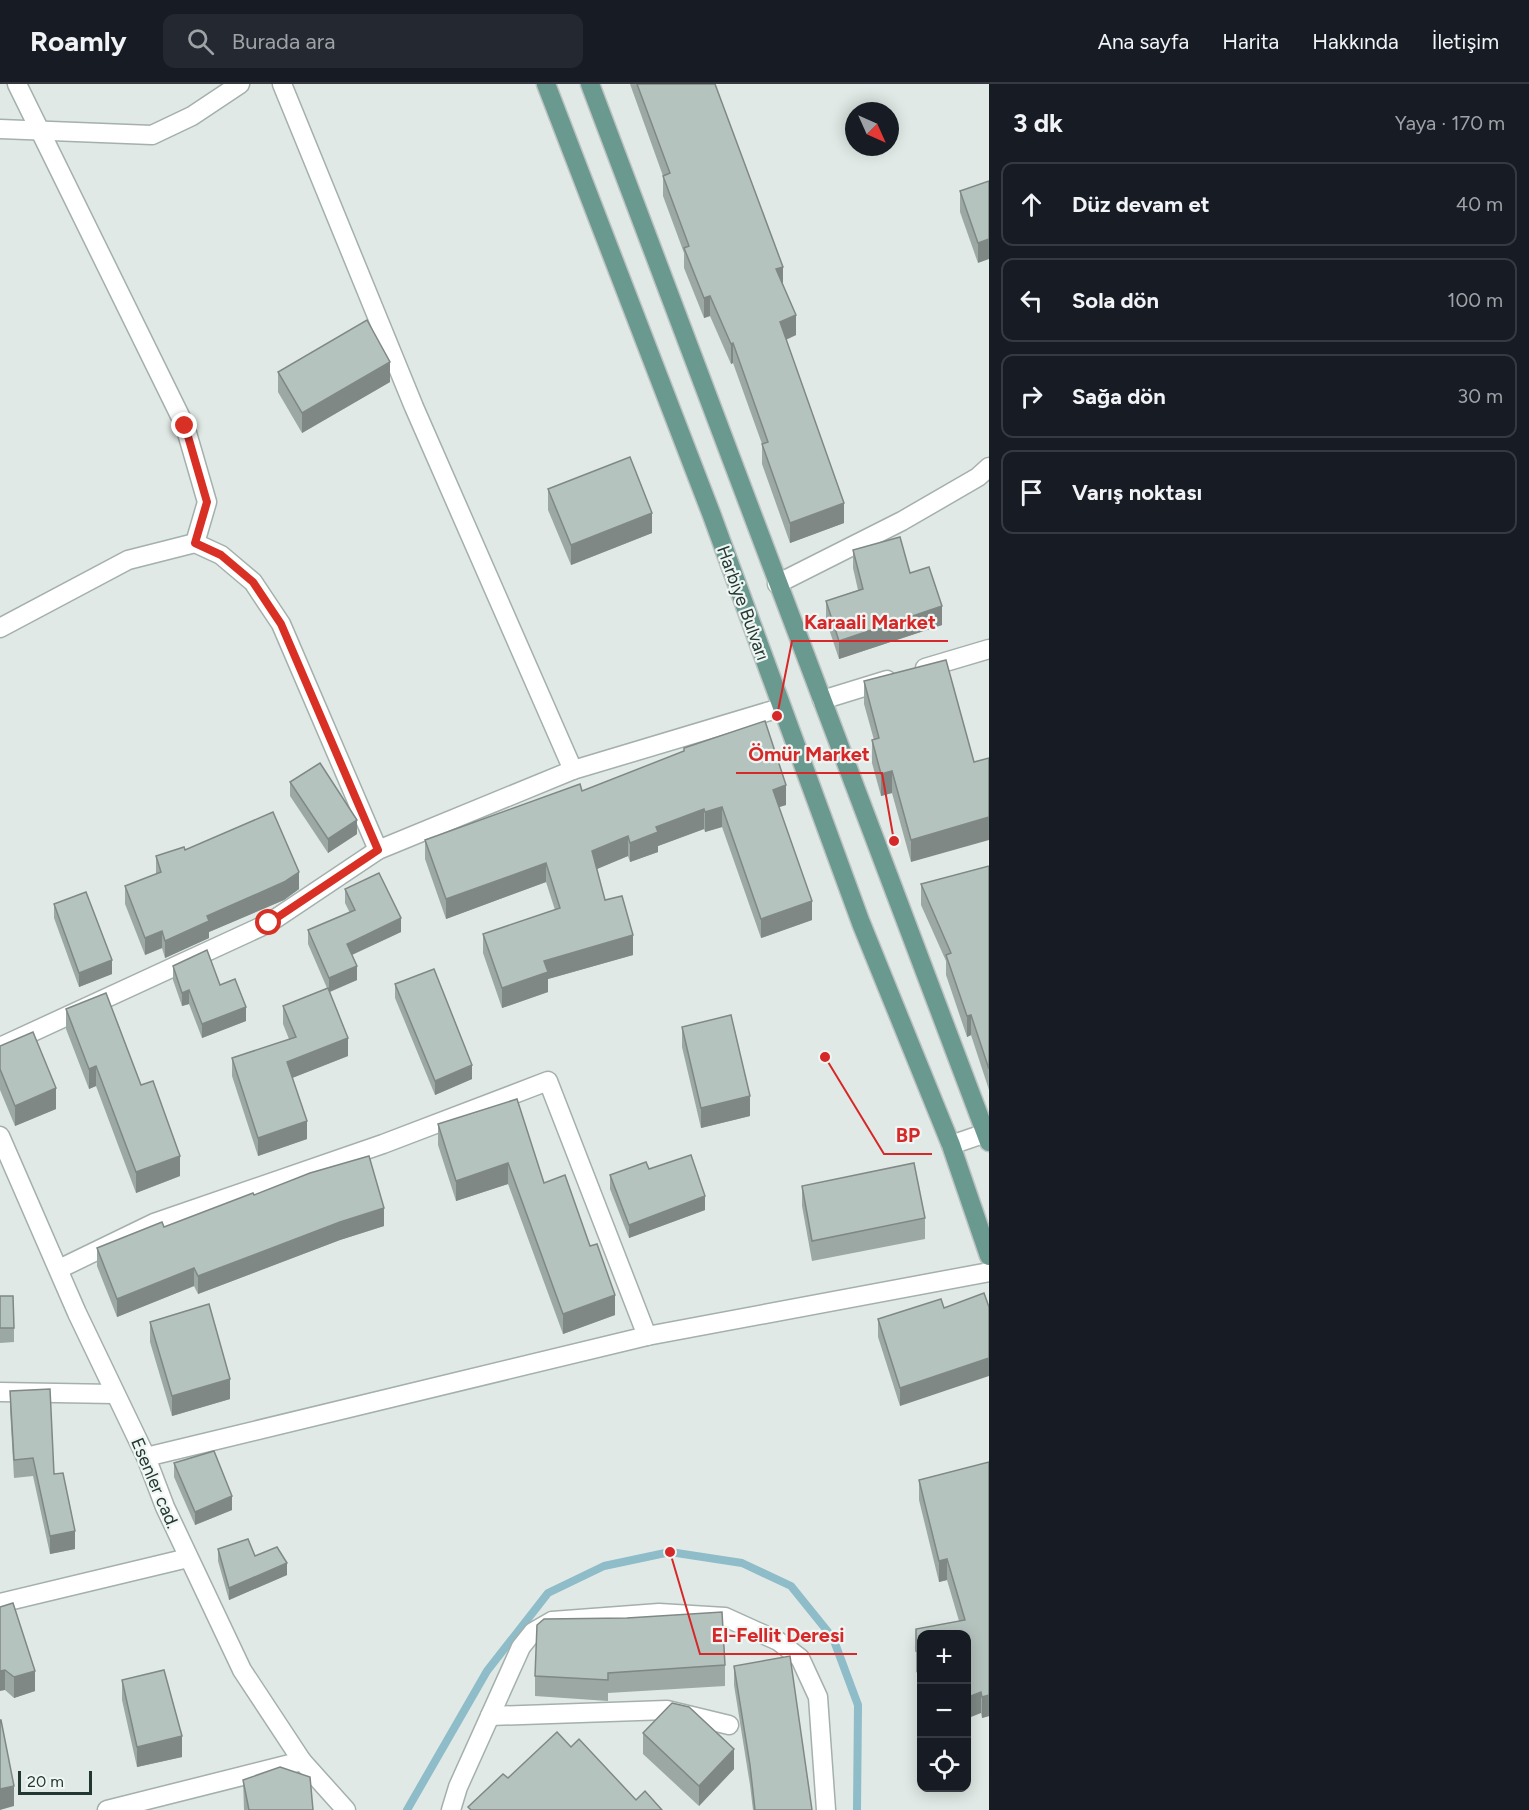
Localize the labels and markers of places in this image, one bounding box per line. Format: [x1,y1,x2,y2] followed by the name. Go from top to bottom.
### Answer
[792,603,948,641] callout: Karaali Market
[736,735,882,773] callout: Ömür Market
[884,1116,932,1154] callout: BP
[700,1616,857,1654] callout: El-Fellit Deresi

